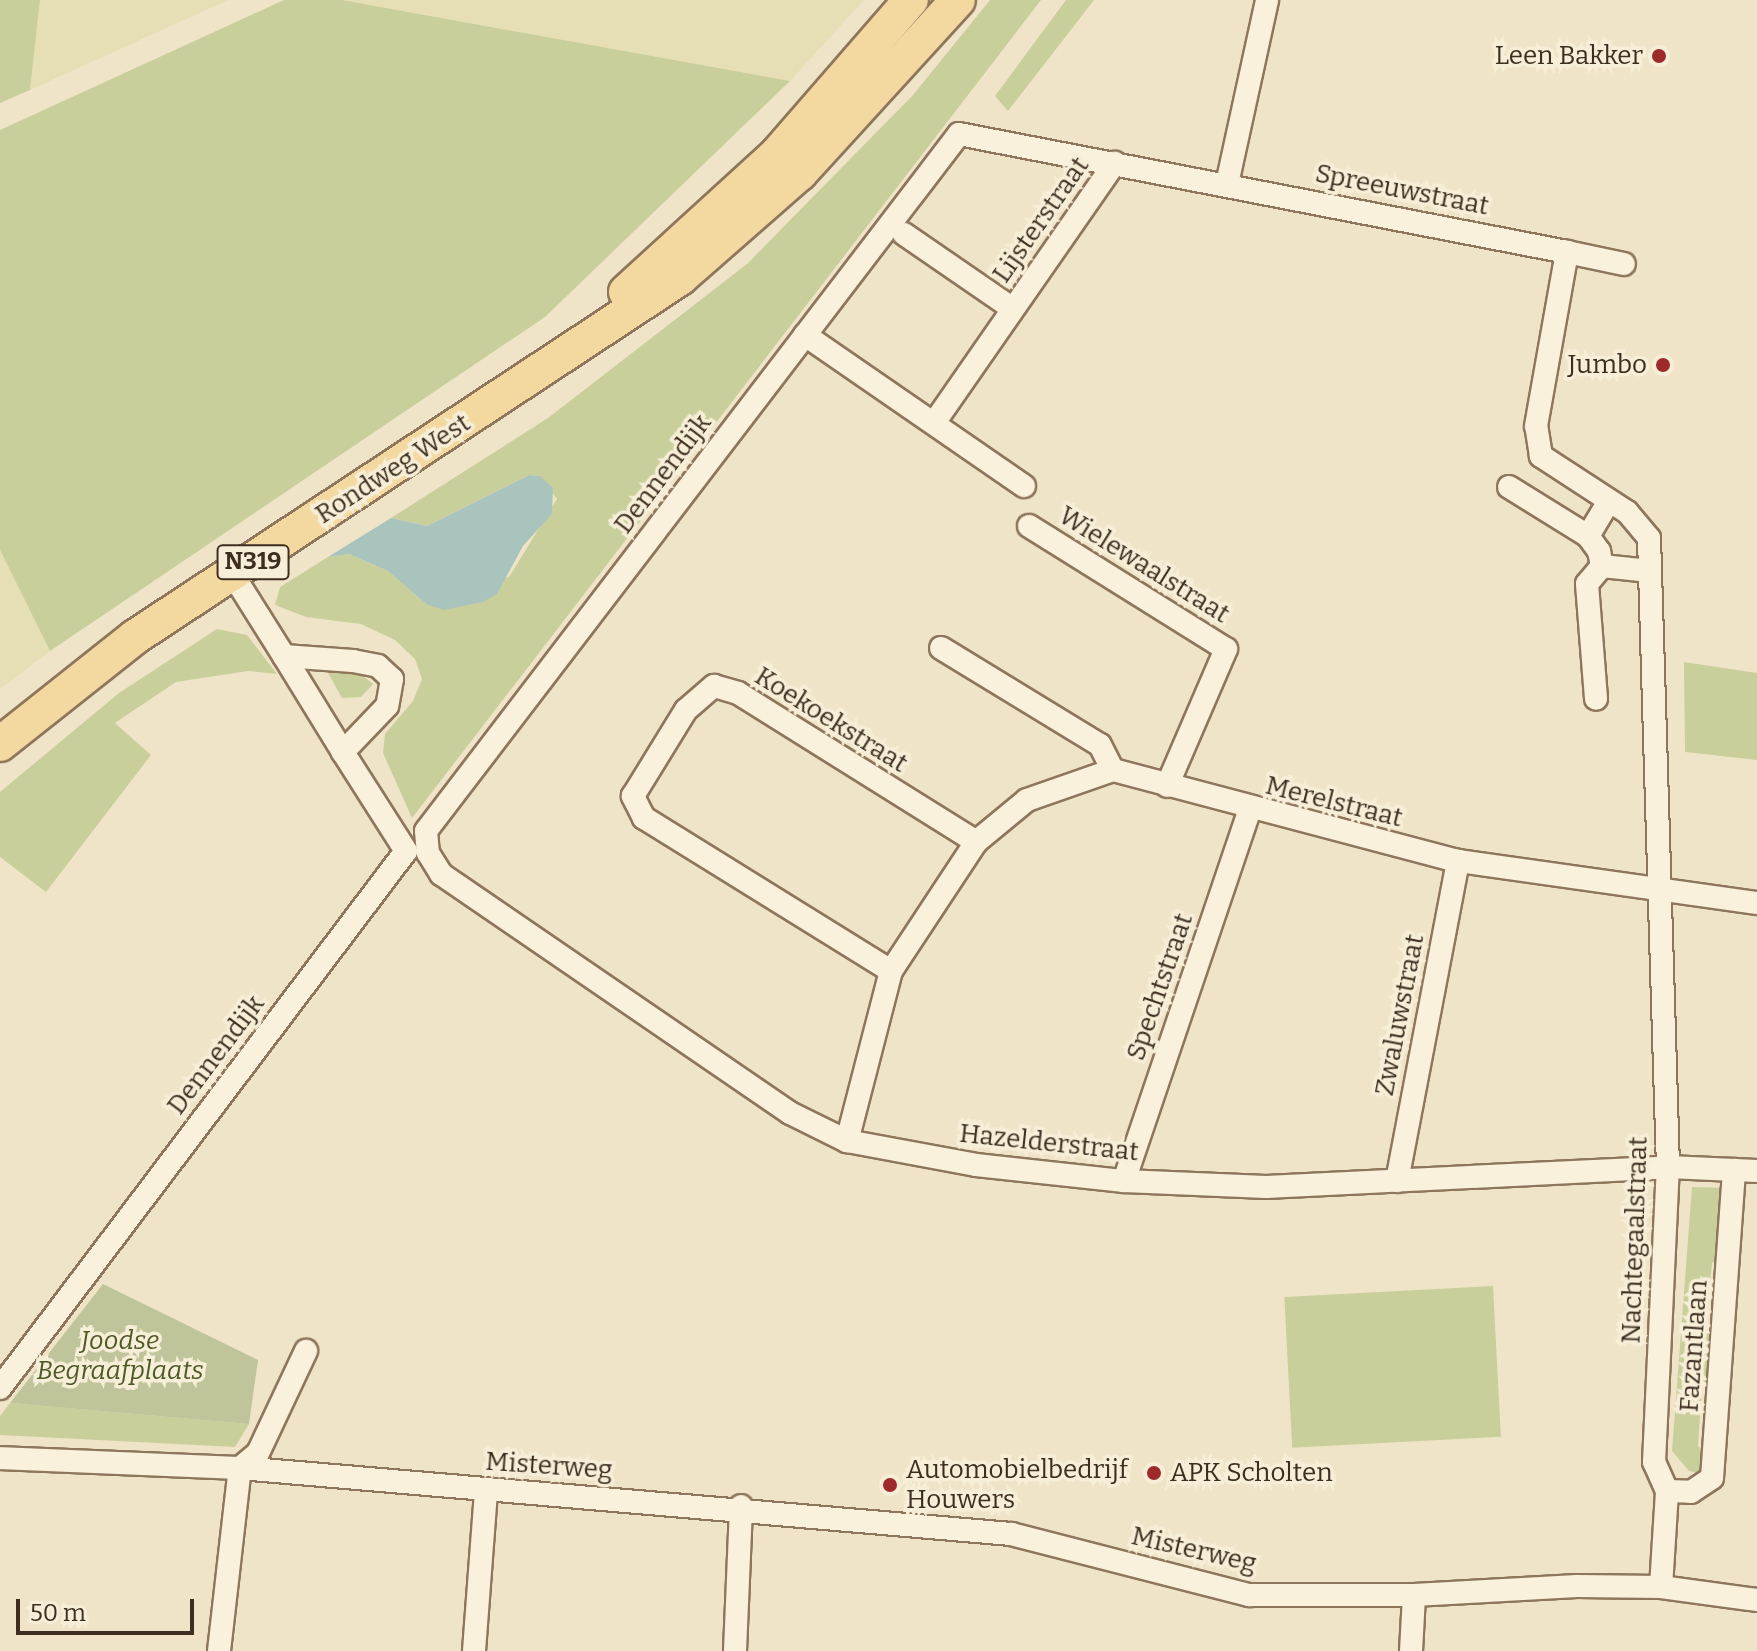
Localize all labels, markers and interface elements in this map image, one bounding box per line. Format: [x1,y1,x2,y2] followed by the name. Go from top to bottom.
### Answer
[1495,40,1643,72] place label: Leen Bakker
[1650,47,1668,65] marker: Leen Bakker
[986,151,1096,289] street label: Lijsterstraat
[1313,158,1491,222] street label: Spreeuwstraat
[1568,349,1647,381] place label: Jumbo
[1654,356,1672,374] marker: Jumbo
[310,407,476,531] street label: Rondweg West
[608,408,718,540] street label: Dennendijk
[1053,500,1235,630] street label: Wielewaalstraat
[215,542,291,582] road number: N319
[749,661,913,779] street label: Koekoekstraat
[1262,770,1406,834] street label: Merelstraat
[1120,910,1200,1064] street label: Spechtstraat
[1369,932,1431,1098] street label: Zwaluwstraat
[161,989,271,1121] street label: Dennendijk
[958,1118,1140,1168] street label: Hazelderstraat
[1616,1136,1654,1344] street label: Nachtegaalstraat
[1674,1279,1714,1413] street label: Fazantlaan
[36,1325,204,1386] park label: Joodse Begraafplaats
[484,1446,614,1486] street label: Misterweg
[906,1454,1128,1516] place label: Automobielbedrijf Houwers
[1170,1457,1333,1489] place label: APK Scholten
[1145,1464,1163,1482] marker: APK Scholten
[881,1476,899,1494] marker: Automobielbedrijf Houwers
[1128,1520,1260,1580] street label: Misterweg
[20,1583,198,1633] scale bar
[30,1599,86,1627] text: 50 m

